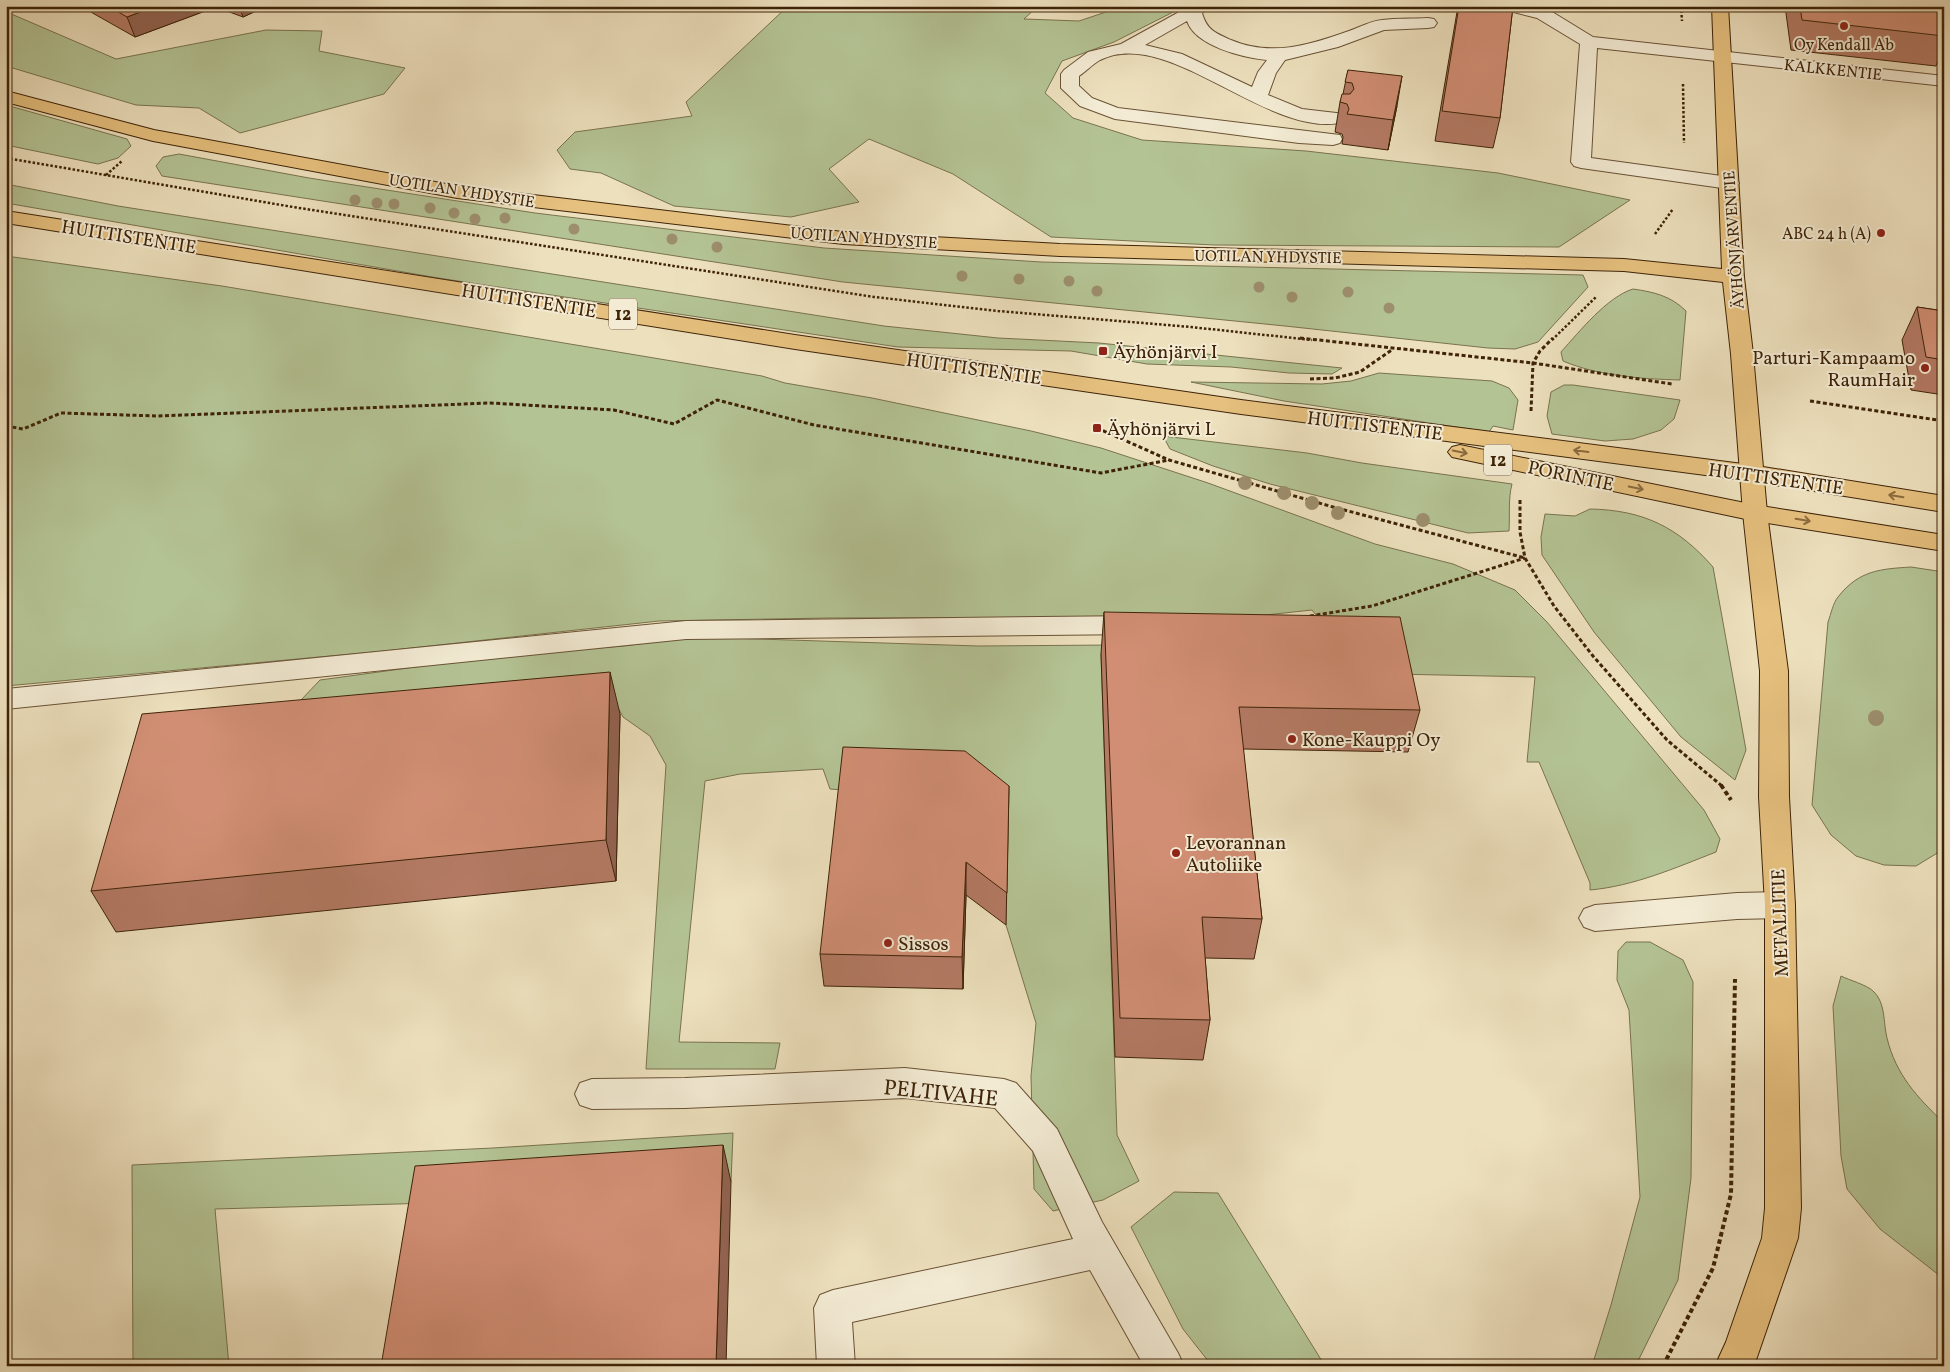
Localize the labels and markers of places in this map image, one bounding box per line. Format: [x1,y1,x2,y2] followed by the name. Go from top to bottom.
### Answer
[1838,20,1850,32] marker: Oy Kendall Ab
[1794,35,1894,57] place label: Oy Kendall Ab
[1782,224,1871,246] place label: ABC 24 h (A)
[1875,227,1887,239] marker: ABC 24 h (A)
[1113,340,1217,366] place label: Äyhönjärvi I
[1097,345,1109,357] marker: Äyhönjärvi I
[1752,346,1915,394] place label: Parturi-Kampaamo RaumHair
[1919,362,1931,374] marker: Parturi-Kampaamo RaumHair
[1107,417,1216,443] place label: Äyhönjärvi L
[1091,422,1103,434] marker: Äyhönjärvi L
[1302,728,1441,754] place label: Kone-Kauppi Oy
[1286,733,1298,745] marker: Kone-Kauppi Oy
[1186,831,1286,879] place label: Levorannan Autoliike
[1170,847,1182,859] marker: Levorannan Autoliike
[898,932,949,958] place label: Sissos
[882,937,894,949] marker: Sissos

